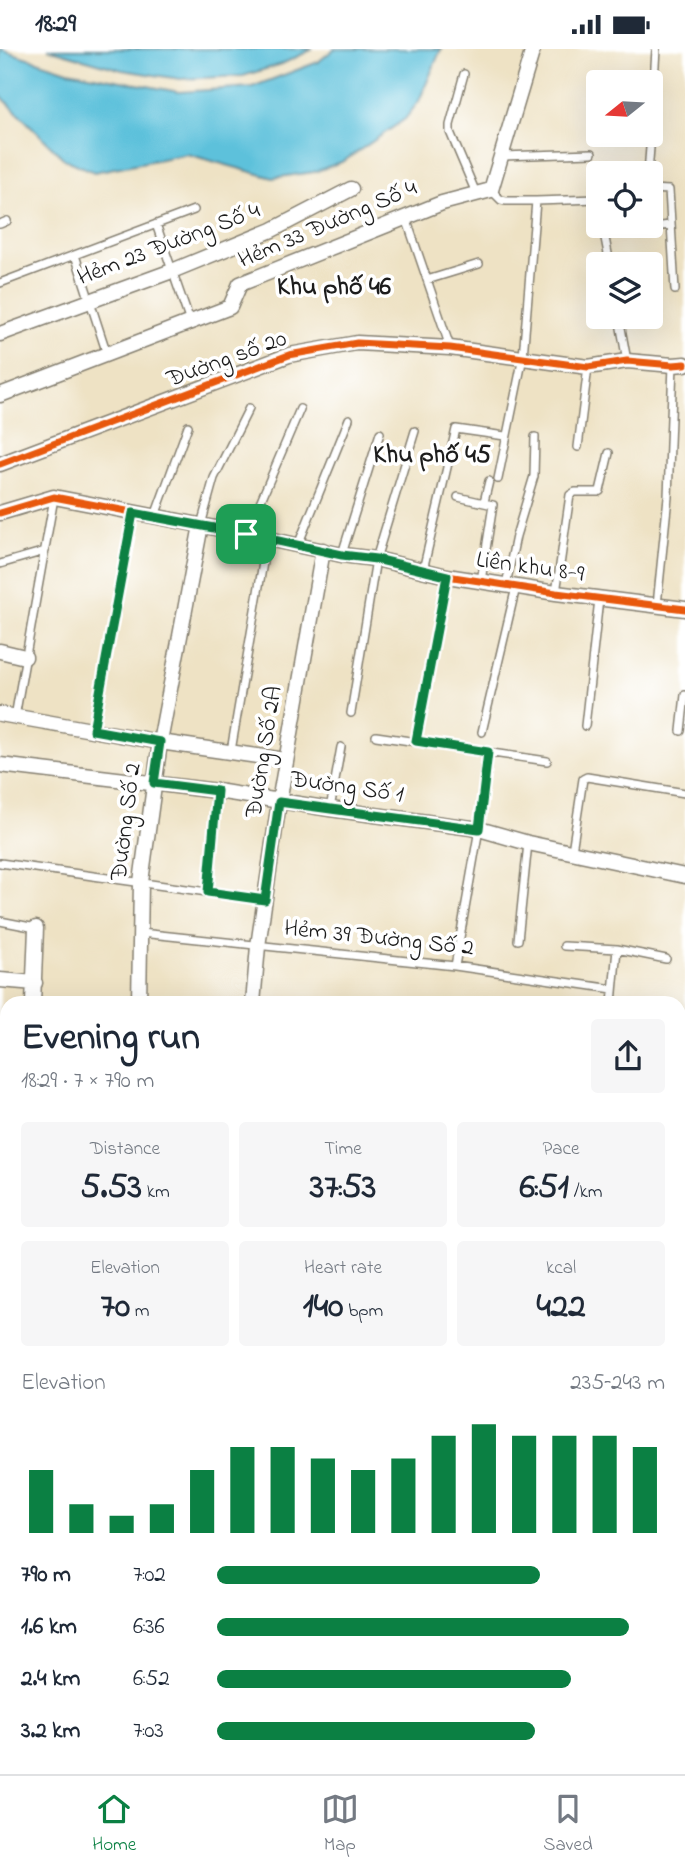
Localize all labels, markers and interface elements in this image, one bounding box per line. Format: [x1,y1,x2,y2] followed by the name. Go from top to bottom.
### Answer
[35,6,76,44] text: 18:29
[586,70,663,147] north arrow
[586,70,663,329] map controls
[586,161,663,238] button: locate
[233,171,423,278] street label: Hẻm 33 Đường Số 4
[72,194,266,296] street label: Hẻm 23 Đường Số 4
[586,252,663,329] button: layers
[277,269,392,307] district label: Khu phố 46
[161,322,292,398] street label: Đường số 20
[373,437,491,475] district label: Khu phố 45
[216,504,276,564] pin
[227,515,265,553] icon: arrive
[474,543,587,593] street label: Liên khu 8-9
[237,684,293,821] street label: Đường Số 2A
[102,761,152,884] street label: Đường Số 2
[287,763,406,813] street label: Đường Số 1
[282,912,476,966] street label: Hẻm 39 Đường Số 2
[21,1011,200,1067] text: Evening run
[591,1019,665,1093] button: share
[21,1065,154,1098] text: 18:29 · 7 × 790 m
[90,1136,160,1163] text: Distance
[324,1136,362,1163] text: Time
[542,1136,580,1163] text: Pace
[80,1163,142,1214] text: 5.53
[310,1163,376,1214] text: 37:53
[519,1163,569,1214] text: 6:51
[142,1179,170,1206] text: km
[569,1179,603,1206] text: /km
[90,1255,160,1282] text: Elevation
[304,1255,382,1282] text: Heart rate
[546,1255,576,1282] text: kcal
[100,1282,130,1333] text: 70
[303,1282,343,1333] text: 140
[536,1282,586,1333] text: 422
[130,1298,150,1325] text: m
[343,1298,383,1325] text: bpm
[21,1367,106,1400] text: Elevation
[570,1367,665,1400] text: 235–243 m
[21,1559,71,1592] text: 790 m
[133,1559,166,1592] text: 7:02
[21,1611,77,1644] text: 1.6 km
[133,1611,165,1644] text: 6:36
[21,1663,80,1696] text: 2.4 km
[133,1663,170,1696] text: 6:52
[21,1715,80,1748] text: 3.2 km
[133,1715,164,1748] text: 7:03
[92,1790,136,1859] tab: Home
[321,1790,359,1859] tab: Map
[543,1790,593,1859] tab: Saved

